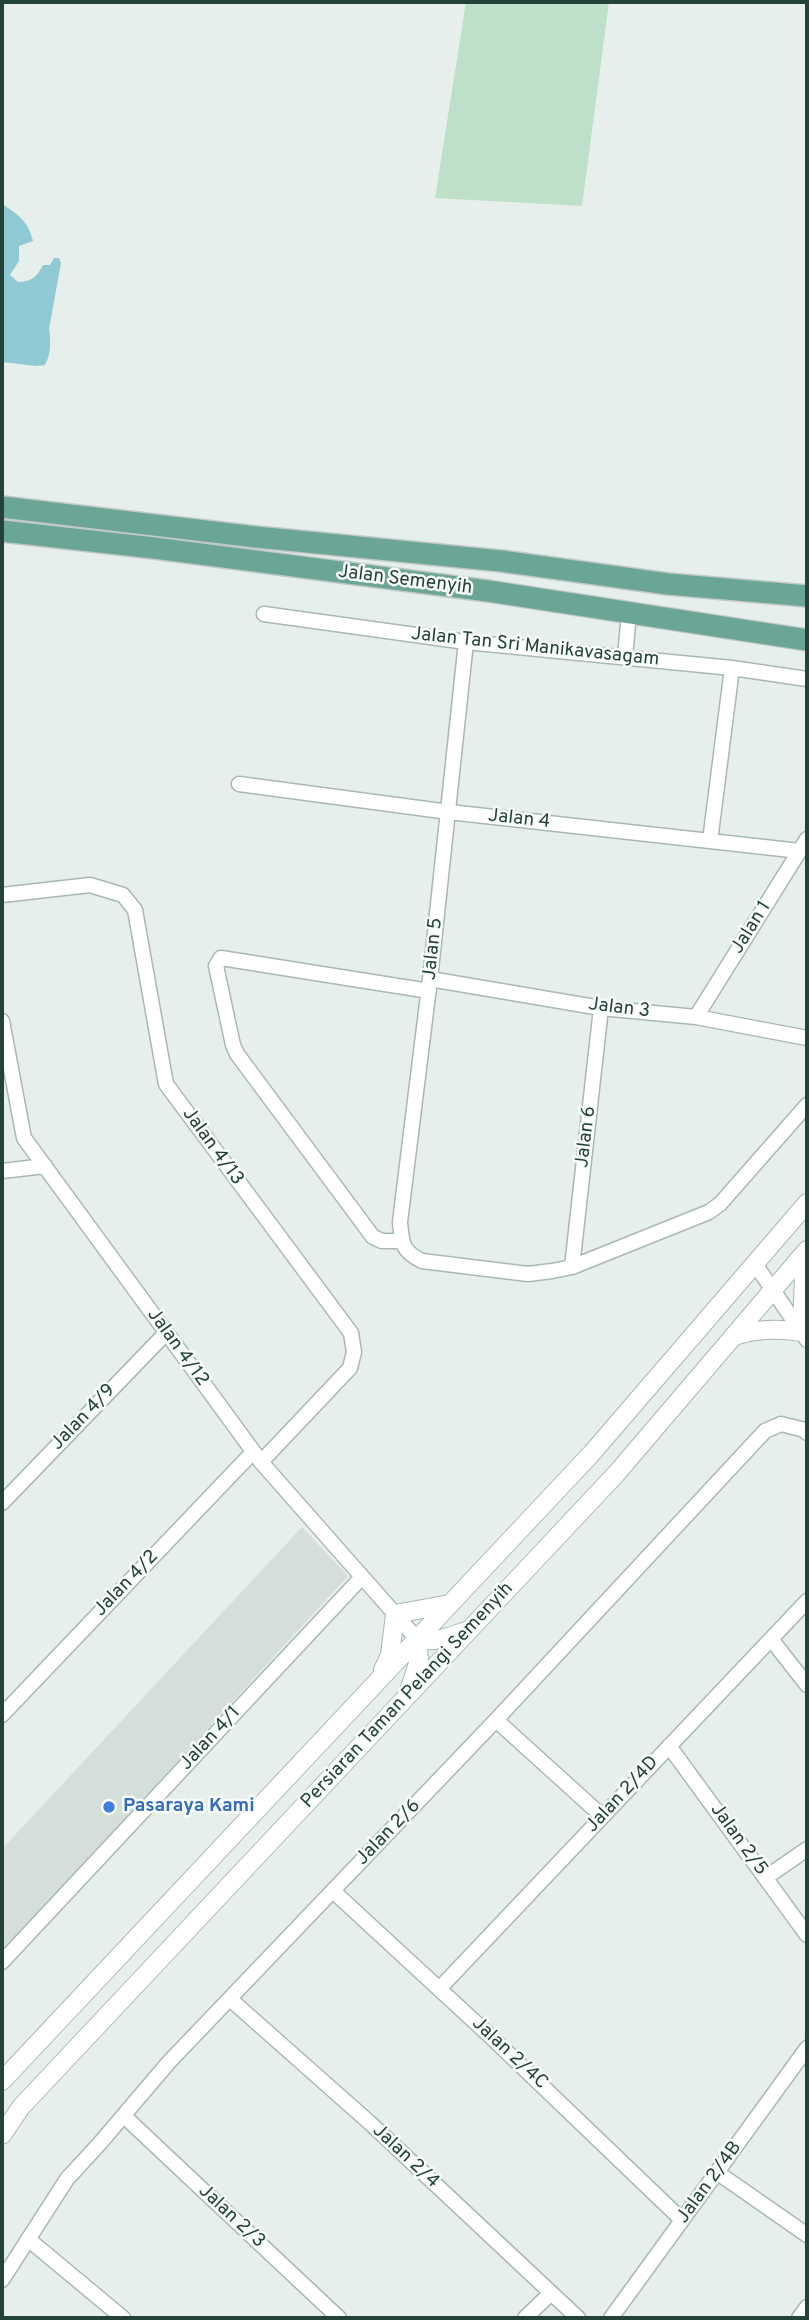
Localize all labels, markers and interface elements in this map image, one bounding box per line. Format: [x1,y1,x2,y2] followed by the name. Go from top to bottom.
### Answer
[337,561,473,601] street label: Jalan Semenyih
[410,624,660,672] street label: Jalan Tan Sri Manikavasagam
[487,805,551,835] street label: Jalan 4
[727,897,777,959] street label: Jalan 1
[419,917,449,981] street label: Jalan 5
[587,994,651,1024] street label: Jalan 3
[176,1104,248,1190] street label: Jalan 4/13
[572,1105,602,1169] street label: Jalan 6
[141,1305,213,1391] street label: Jalan 4/12
[47,1380,121,1456] street label: Jalan 4/9
[90,1546,164,1622] street label: Jalan 4/2
[297,1578,519,1814] street label: Persiaran Taman Pelangi Semenyih
[176,1702,246,1776] street label: Jalan 4/1
[582,1752,664,1838] street label: Jalan 2/4D
[352,1795,426,1871] street label: Jalan 2/6
[123,1796,255,1818] place label: Pasaraya Kami
[101,1799,117,1815] marker: Pasaraya Kami
[704,1800,772,1880] street label: Jalan 2/5
[466,2013,552,2095] street label: Jalan 2/4C
[367,2120,443,2194] street label: Jalan 2/4
[673,2137,747,2229] street label: Jalan 2/4B
[193,2180,269,2254] street label: Jalan 2/3

